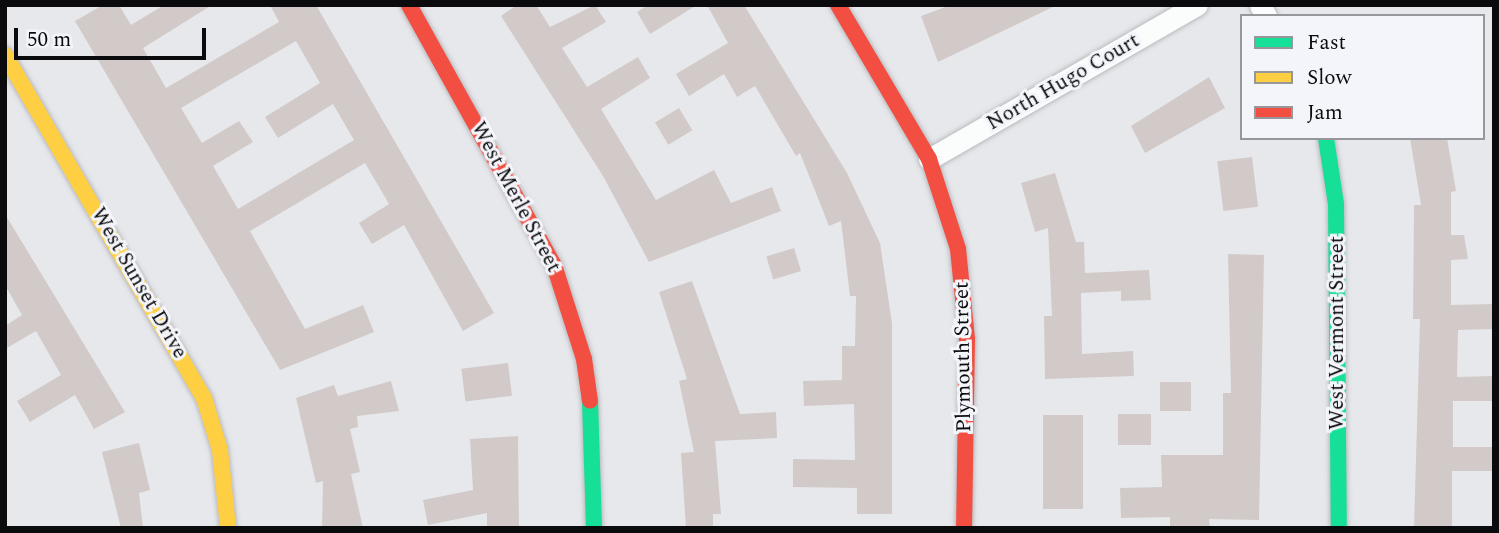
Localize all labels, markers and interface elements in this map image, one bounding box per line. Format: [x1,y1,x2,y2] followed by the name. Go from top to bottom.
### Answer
[18,14,210,58] scale bar
[1240,14,1485,140] legend
[27,24,71,56] text: 50 m
[1307,27,1346,59] text: Fast
[982,28,1144,136] street label: North Hugo Court
[1307,62,1351,94] text: Slow
[1307,97,1343,129] text: Jam
[466,117,566,277] street label: West Merle Street
[85,203,193,363] street label: West Sunset Drive
[1324,236,1350,430] street label: West Vermont Street
[949,281,977,433] street label: Plymouth Street

